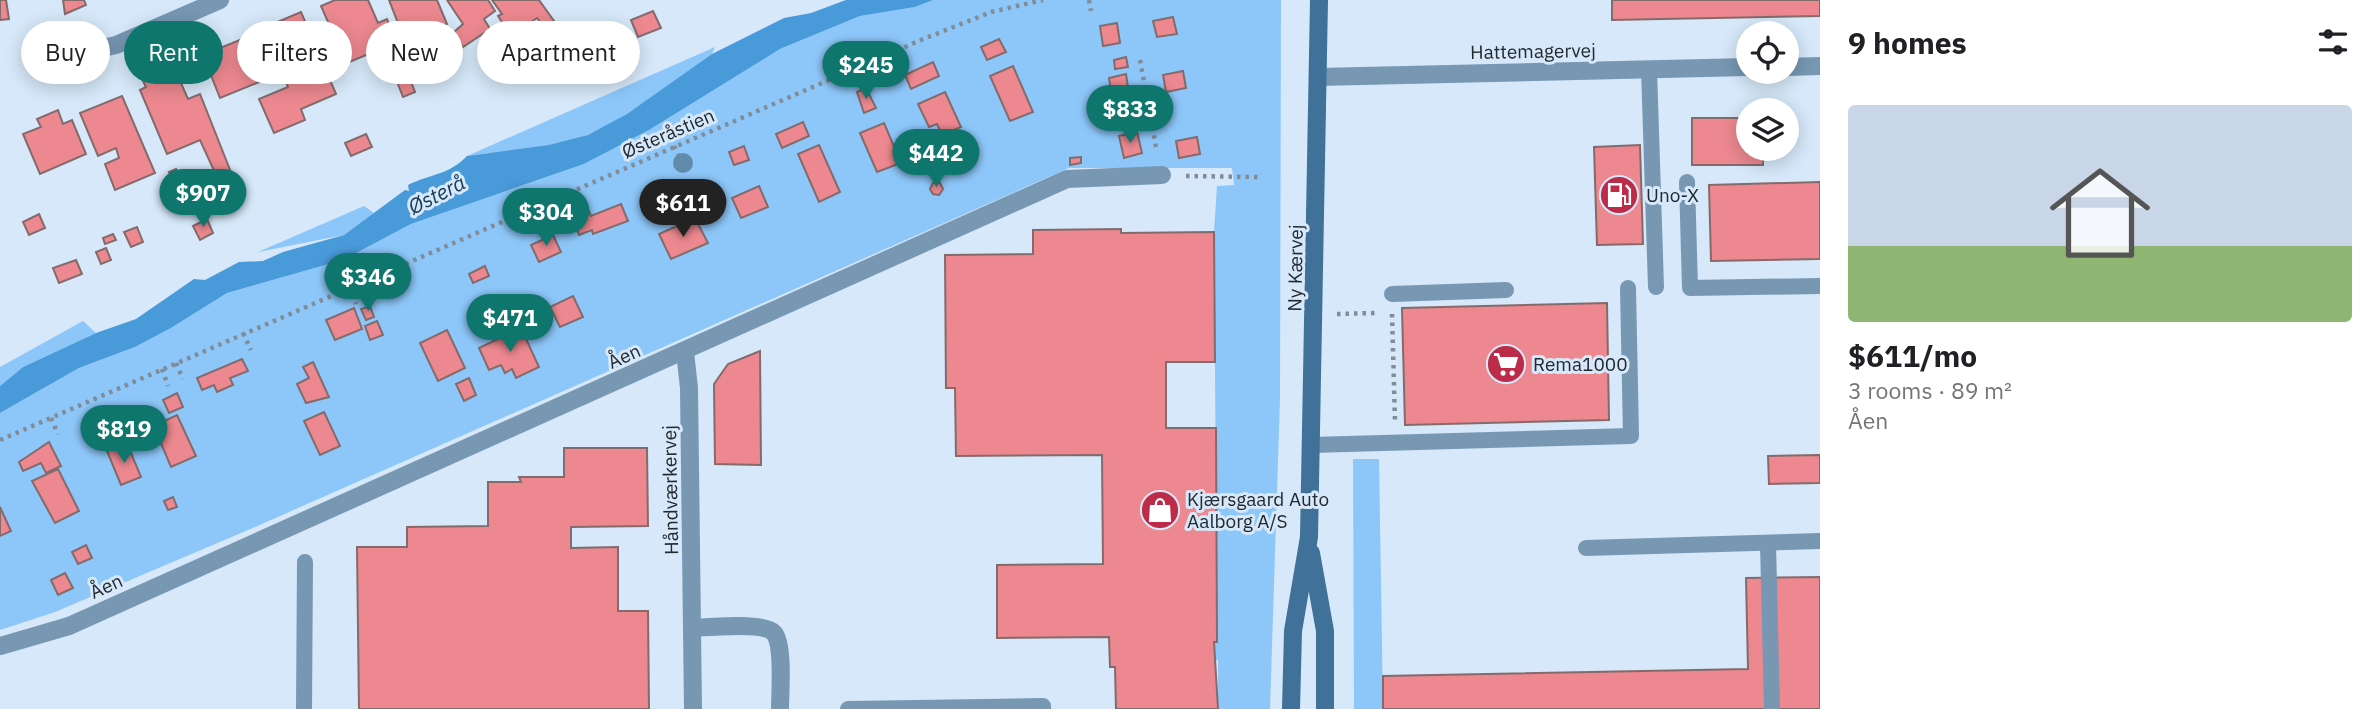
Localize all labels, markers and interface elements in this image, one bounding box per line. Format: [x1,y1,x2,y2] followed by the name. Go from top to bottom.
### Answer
[21,21,110,84] chip: Buy
[124,21,223,84] chip: Rent
[237,21,352,84] chip: Filters
[366,21,463,84] chip: New
[477,21,640,84] chip: Apartment
[1736,21,1799,161] map controls
[1736,21,1799,84] button: locate
[1848,23,1967,62] text: 9 homes
[2314,23,2352,61] icon: filters
[1470,38,1596,64] street label: Hattemagervej
[825,42,907,101] pin: $245
[838,49,894,79] text: $245
[1089,86,1171,145] pin: $833
[1102,93,1158,123] text: $833
[1736,98,1799,161] button: layers
[618,103,718,163] street label: Østeråstien
[895,130,977,189] pin: $442
[908,137,964,167] text: $442
[2037,150,2163,276] icon: home
[403,168,470,220] water label: Østerå
[162,170,244,229] pin: $907
[1598,174,1640,216] fuel station icon: Uno-X
[175,177,231,207] text: $907
[642,180,724,239] pin: $611
[1646,183,1699,207] place label: Uno-X
[655,187,711,217] text: $611
[505,188,587,248] pin: $304
[518,196,574,226] text: $304
[1282,224,1308,312] street label: Ny Kærvej
[327,254,409,313] pin: $346
[340,261,396,291] text: $346
[469,294,551,354] pin: $471
[482,302,538,332] text: $471
[1848,336,1977,375] text: $611/mo
[604,338,644,374] street label: Åen
[1485,343,1527,385] supermarket icon: Rema1000
[1533,352,1628,376] place label: Rema1000
[1848,375,2012,405] text: 3 rooms · 89 m²
[1848,405,1888,435] text: Åen
[83,406,165,465] pin: $819
[96,413,152,443] text: $819
[657,425,683,555] street label: Håndværkervej
[1187,487,1329,533] place label: Kjærsgaard Auto Aalborg A/S
[1139,489,1181,531] shop icon: Kjærsgaard Auto Aalborg A/S
[86,568,126,604] street label: Åen

